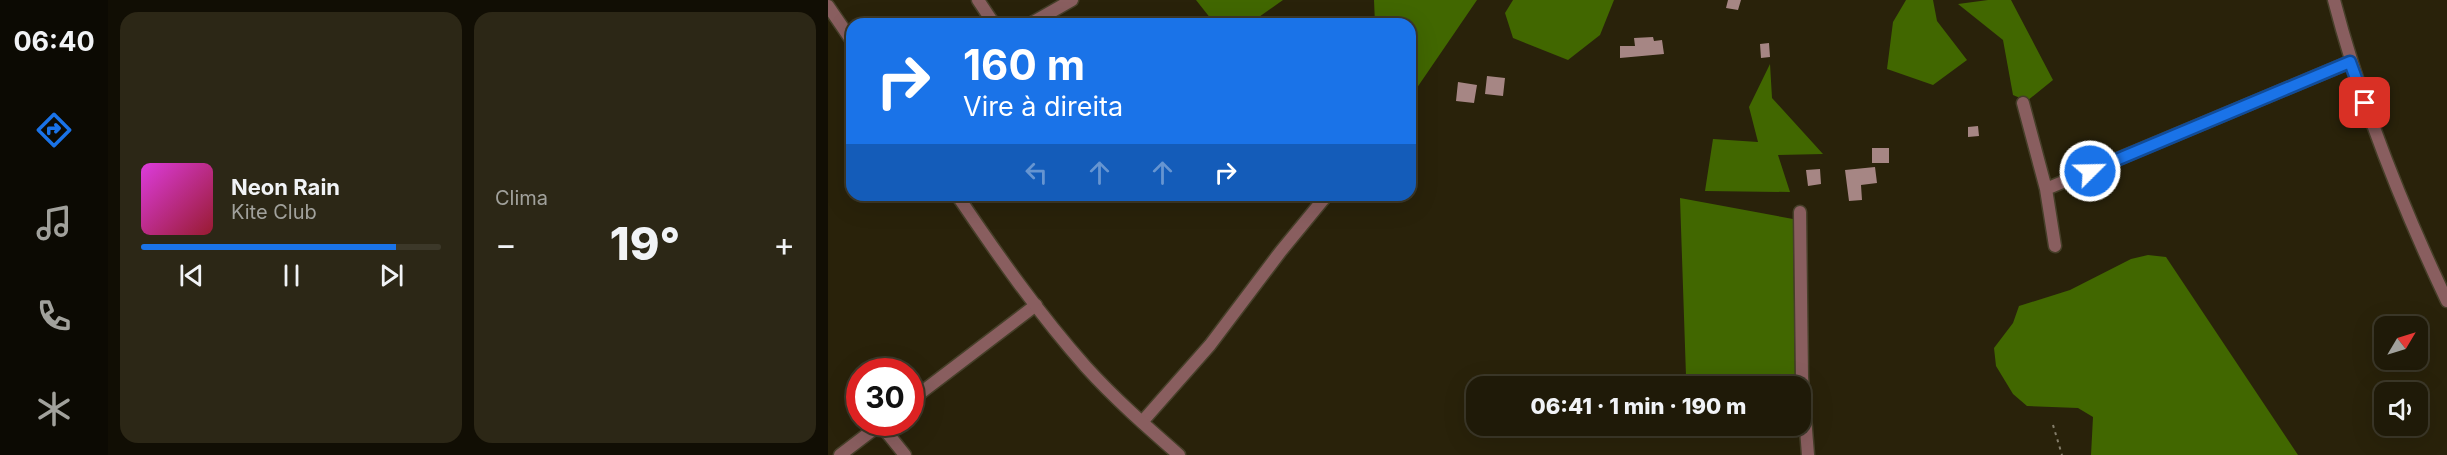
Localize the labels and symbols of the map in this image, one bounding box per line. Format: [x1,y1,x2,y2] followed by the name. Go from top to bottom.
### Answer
[2339,77,2390,128] pin
[2058,139,2122,203] position arrow
[2374,316,2428,370] north arrow
[846,358,924,436] speed limit sign: 30

